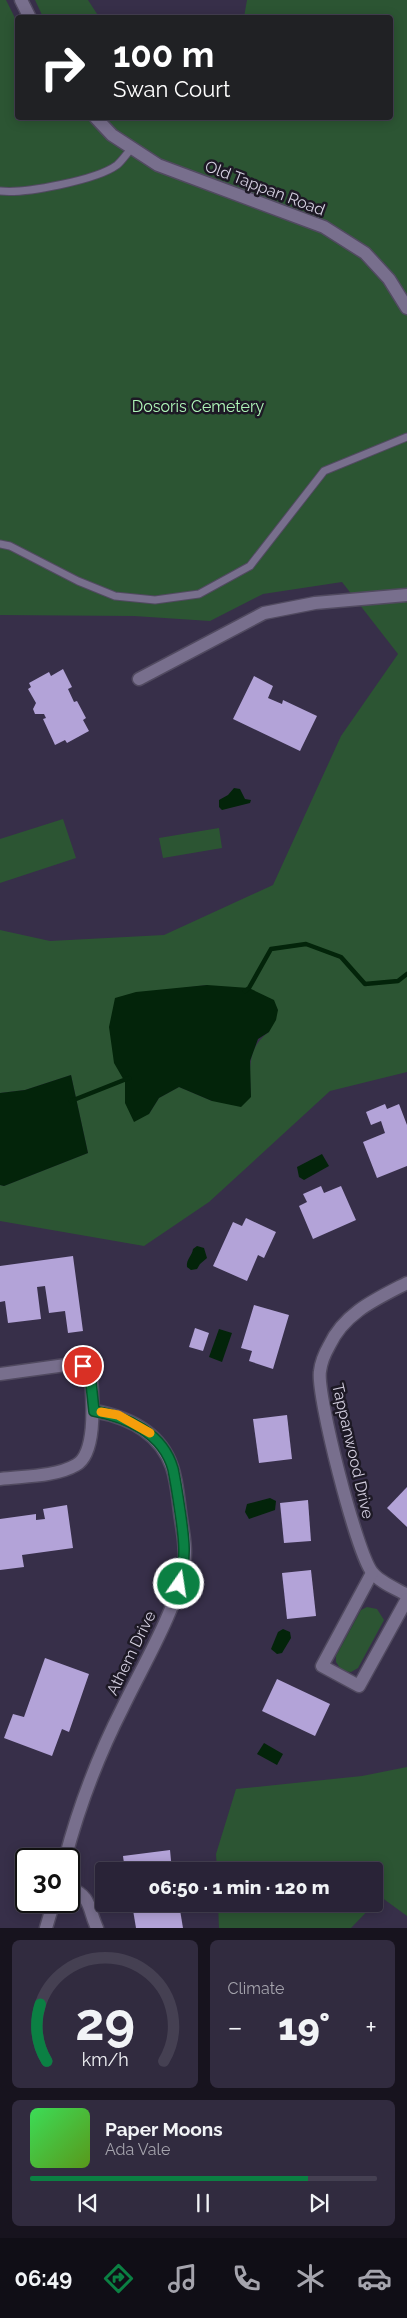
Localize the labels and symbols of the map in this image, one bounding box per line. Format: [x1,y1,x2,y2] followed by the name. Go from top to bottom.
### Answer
[202,156,328,220] street label: Old Tappan Road
[132,397,265,416] park label: Dosoris Cemetery
[62,1345,104,1387] pin
[328,1381,378,1521] street label: Tappanwood Drive
[152,1557,204,1609] position arrow
[102,1608,160,1698] street label: Athem Drive
[15,1848,80,1913] speed limit sign: 30

